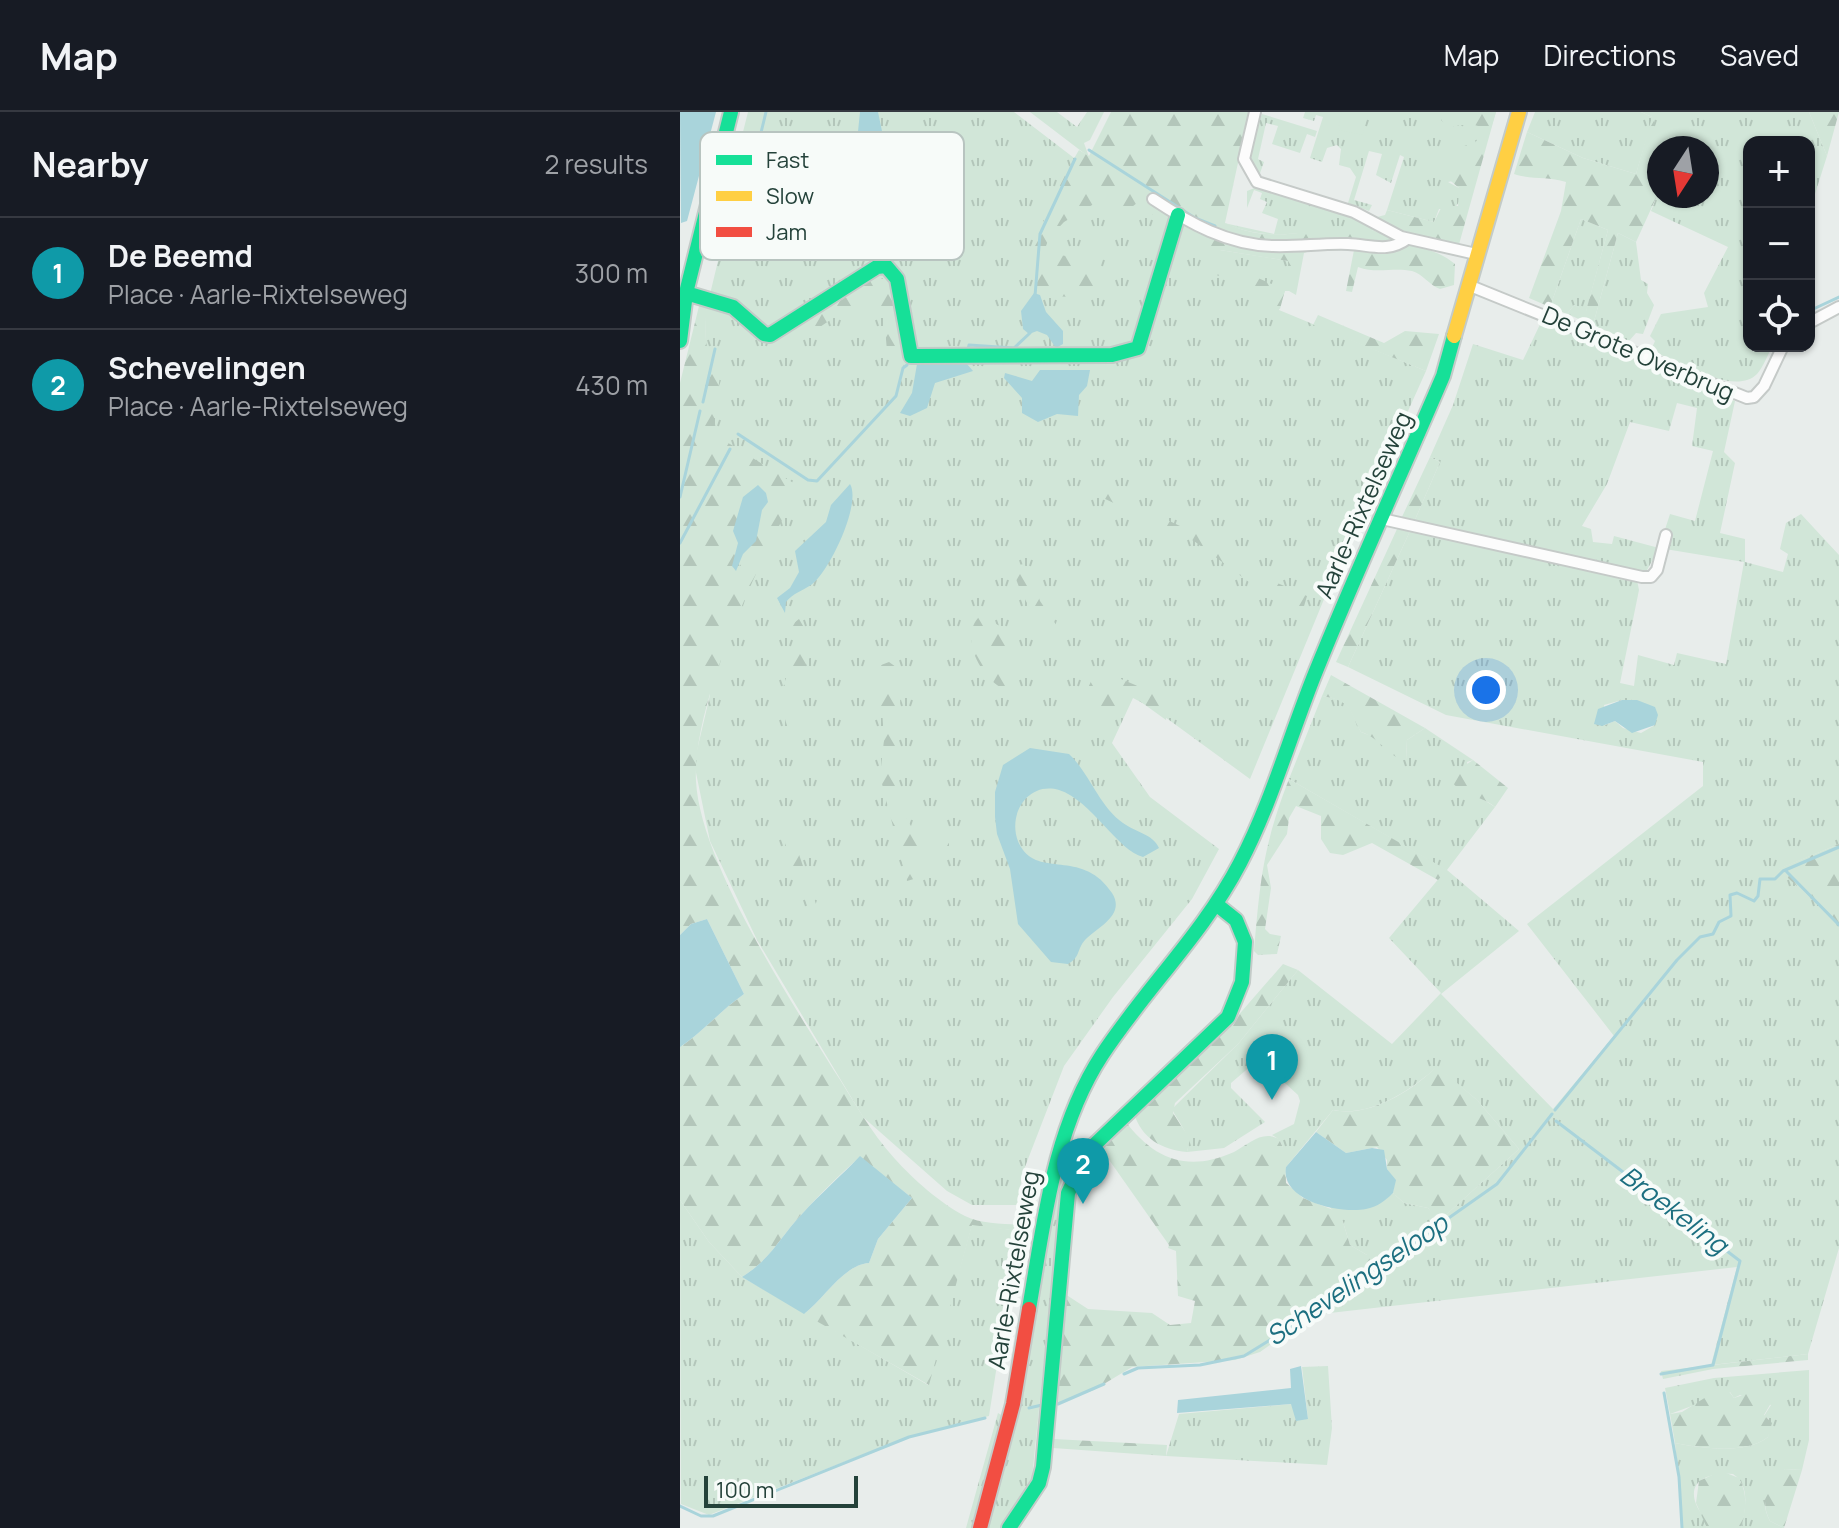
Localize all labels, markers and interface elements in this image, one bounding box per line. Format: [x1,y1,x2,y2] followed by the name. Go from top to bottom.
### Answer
[40,29,118,81] text: Map
[1444,36,1499,74] text: Map
[1543,36,1676,74] text: Directions
[1720,36,1799,74] text: Saved
[700,132,964,260] legend
[1647,136,1719,208] north arrow
[1743,136,1815,352] map controls
[1743,136,1815,208] button: +
[32,141,148,187] text: Nearby
[766,145,809,175] text: Fast
[544,146,648,182] text: 2 results
[766,181,814,211] text: Slow
[1743,208,1815,280] button: −
[766,217,807,247] text: Jam
[108,235,253,276] text: De Beemd
[52,255,64,291] text: 1
[575,255,648,291] text: 300 m
[108,276,408,312] text: Place · Aarle-Rixtelseweg
[1743,280,1815,352] button: locate
[1538,297,1740,408] street label: De Grote Overbrug
[108,347,306,388] text: Schevelingen
[50,367,66,403] text: 2
[575,367,648,403] text: 430 m
[108,388,408,424] text: Place · Aarle-Rixtelseweg
[1307,406,1419,603] street label: Aarle-Rixtelseweg
[1466,670,1506,710] your location
[1246,1034,1298,1100] pin: 1
[1057,1138,1109,1204] pin: 2
[1613,1157,1738,1263] water label: Broekeling
[979,1168,1046,1372] street label: Aarle-Rixtelseweg
[1258,1204,1456,1354] water label: Schevelingseloop
[704,1472,858,1508] scale bar
[716,1475,774,1505] text: 100 m

